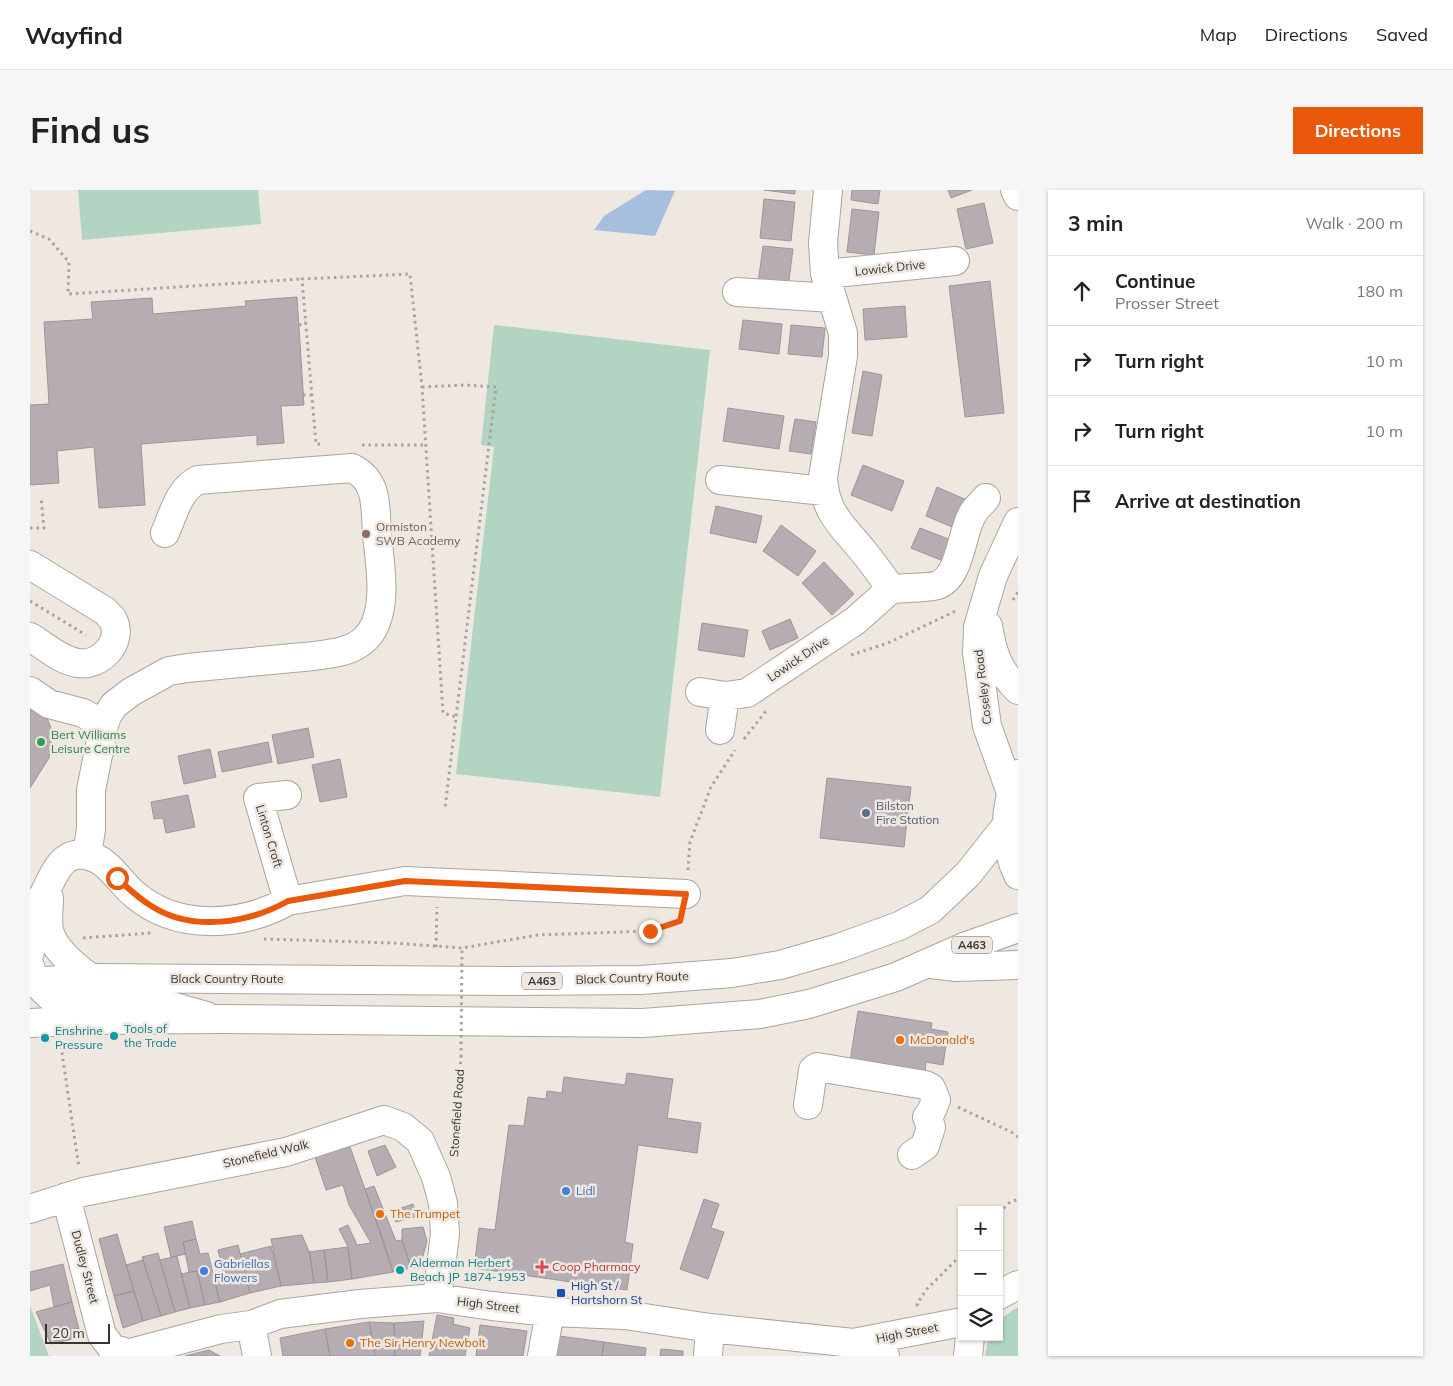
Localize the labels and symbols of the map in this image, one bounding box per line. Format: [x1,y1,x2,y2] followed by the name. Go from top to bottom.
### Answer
[854,256,926,279] street label: Lowick Drive
[376,519,461,548] place label: Ormiston SWB Academy
[360,528,372,540] marker: Ormiston SWB Academy
[764,633,831,685] street label: Lowick Drive
[970,649,995,725] street label: Coseley Road
[51,727,130,756] place label: Bert Williams Leisure Centre
[35,736,47,748] marker: Bert Williams Leisure Centre
[876,798,939,827] place label: Bilston Fire Station
[253,803,286,869] street label: Linton Croft
[860,807,872,819] marker: Bilston Fire Station
[106,867,129,890] route start
[639,920,662,943] route end
[952,936,992,954] road number: A463
[575,968,689,987] street label: Black Country Route
[170,971,284,986] street label: Black Country Route
[522,972,562,989] road number: A463
[124,1021,176,1050] place label: Tools of the Trade
[55,1023,103,1052] place label: Enshrine Pressure
[108,1030,120,1042] marker: Tools of the Trade
[39,1032,51,1044] marker: Enshrine Pressure
[910,1032,975,1047] place label: McDonald's
[894,1034,906,1046] marker: McDonald's
[446,1069,467,1157] street label: Stonefield Road
[222,1136,311,1171] street label: Stonefield Walk
[576,1183,595,1198] place label: Lidl
[560,1185,572,1197] marker: Lidl
[390,1206,460,1221] place label: The Trumpet
[374,1208,386,1220] marker: The Trumpet
[69,1229,102,1305] street label: Dudley Street
[410,1255,526,1284] place label: Alderman Herbert Beach JP 1874-1953
[214,1256,270,1285] place label: Gabriellas Flowers
[552,1259,641,1274] place label: Coop Pharmacy
[536,1261,548,1273] marker: Coop Pharmacy
[394,1264,406,1276] marker: Alderman Herbert Beach JP 1874-1953
[198,1265,210,1277] marker: Gabriellas Flowers
[571,1278,642,1307] place label: High St / Hartshorn St
[555,1287,567,1299] marker: High St / Hartshorn St
[456,1293,520,1316] street label: High Street
[875,1319,939,1346] street label: High Street
[45,1321,110,1344] scale bar
[360,1335,486,1350] place label: The Sir Henry Newbolt
[344,1337,356,1349] marker: The Sir Henry Newbolt

